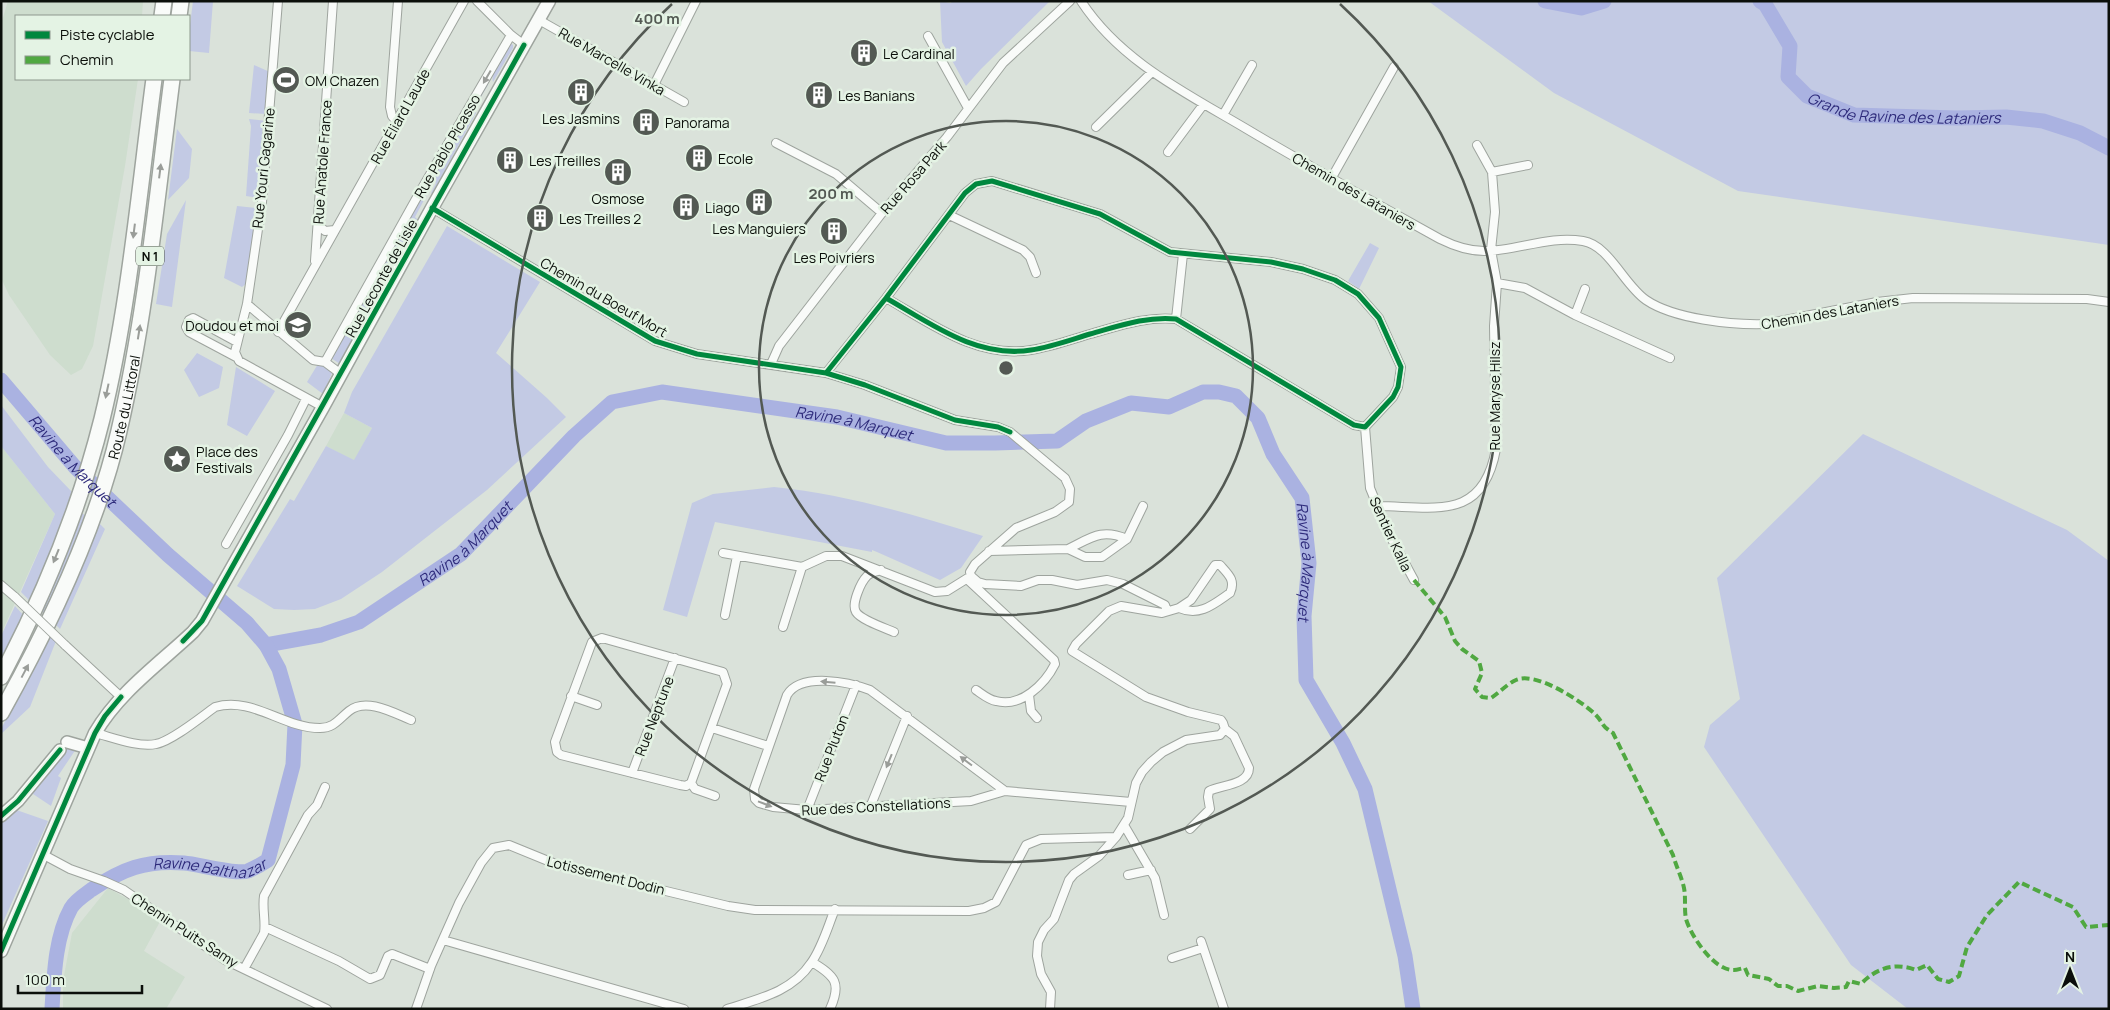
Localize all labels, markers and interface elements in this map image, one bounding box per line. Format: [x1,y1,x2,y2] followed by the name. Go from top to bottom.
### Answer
[634,8,680,29] text: 400 m
[15,15,190,80] legend
[555,23,669,99] street label: Rue Marcelle Vinka
[60,24,155,45] text: Piste cyclable
[849,38,879,68] building icon: Le Cardinal
[883,44,955,63] place label: Le Cardinal
[60,49,113,70] text: Chemin
[271,65,301,95] sports icon: OM Chazen
[366,65,434,167] street label: Rue Éliard Laude
[305,71,379,90] place label: OM Chazen
[482,71,491,84] one-way arrow
[566,77,596,107] building icon: Les Jasmins
[804,80,834,110] building icon: Les Banians
[838,86,915,105] place label: Les Banians
[1804,87,2002,129] water label: Grande Ravine des Lataniers
[410,91,484,201] street label: Rue Pablo Picasso
[308,99,336,225] street label: Rue Anatole France
[247,107,279,229] street label: Rue Youri Gagarine
[631,107,661,137] building icon: Panorama
[542,109,620,128] place label: Les Jasmins
[665,113,730,132] place label: Panorama
[876,136,951,218] street label: Rue Rosa Park
[684,143,714,173] building icon: Ecole
[495,145,525,175] building icon: Les Treilles
[1289,148,1419,234] street label: Chemin des Lataniers
[718,149,753,168] place label: Ecole
[529,151,601,170] place label: Les Treilles
[603,157,633,187] building icon: Osmose
[156,163,164,179] one-way arrow
[808,183,854,204] text: 200 m
[744,187,774,217] building icon: Les Manguiers
[591,189,645,208] place label: Osmose
[671,192,701,222] building icon: Liago
[705,198,740,217] place label: Liago
[525,203,555,233] building icon: Les Treilles 2
[559,209,641,228] place label: Les Treilles 2
[341,215,421,341] street label: Rue Leconte de Lisle
[819,216,849,246] building icon: Les Poivriers
[712,219,806,238] place label: Les Manguiers
[130,224,138,240] one-way arrow
[136,247,164,266] road number: N 1
[793,248,875,267] place label: Les Poivriers
[537,253,671,341] street label: Chemin du Boeuf Mort
[1760,291,1900,333] street label: Chemin des Lataniers
[283,310,313,340] school or university icon: Doudou et moi
[185,316,279,335] place label: Doudou et moi
[135,324,143,340] one-way arrow
[1485,341,1504,451] street label: Rue Maryse Hilsz
[103,353,144,461] street label: Route du Littoral
[997,359,1015,377] centre of rings
[103,384,111,400] one-way arrow
[794,401,917,446] water label: Ravine à Marquet
[24,410,123,513] water label: Ravine à Marquet
[196,442,258,477] place label: Place des Festivals
[162,444,192,474] place icon: Place des Festivals
[1365,494,1417,574] street label: Sentier Kalla
[414,495,518,590] water label: Ravine à Marquet
[1292,501,1319,624] water label: Ravine à Marquet
[52,548,60,563] one-way arrow
[21,663,29,678] one-way arrow
[630,673,678,759] street label: Rue Neptune
[820,678,836,686] one-way arrow
[810,712,852,784] street label: Rue Pluton
[885,754,893,769] one-way arrow
[959,756,973,766] one-way arrow
[801,793,951,819] street label: Rue des Constellations
[758,800,773,808] one-way arrow
[545,851,667,899] street label: Lotissement Dodin
[152,852,272,882] water label: Ravine Balthazar
[128,888,243,972] street label: Chemin Puits Samy
[2045,945,2095,995] north arrow
[2065,947,2075,966] text: N
[18,962,141,994] scale bar
[25,969,65,990] text: 100 m

